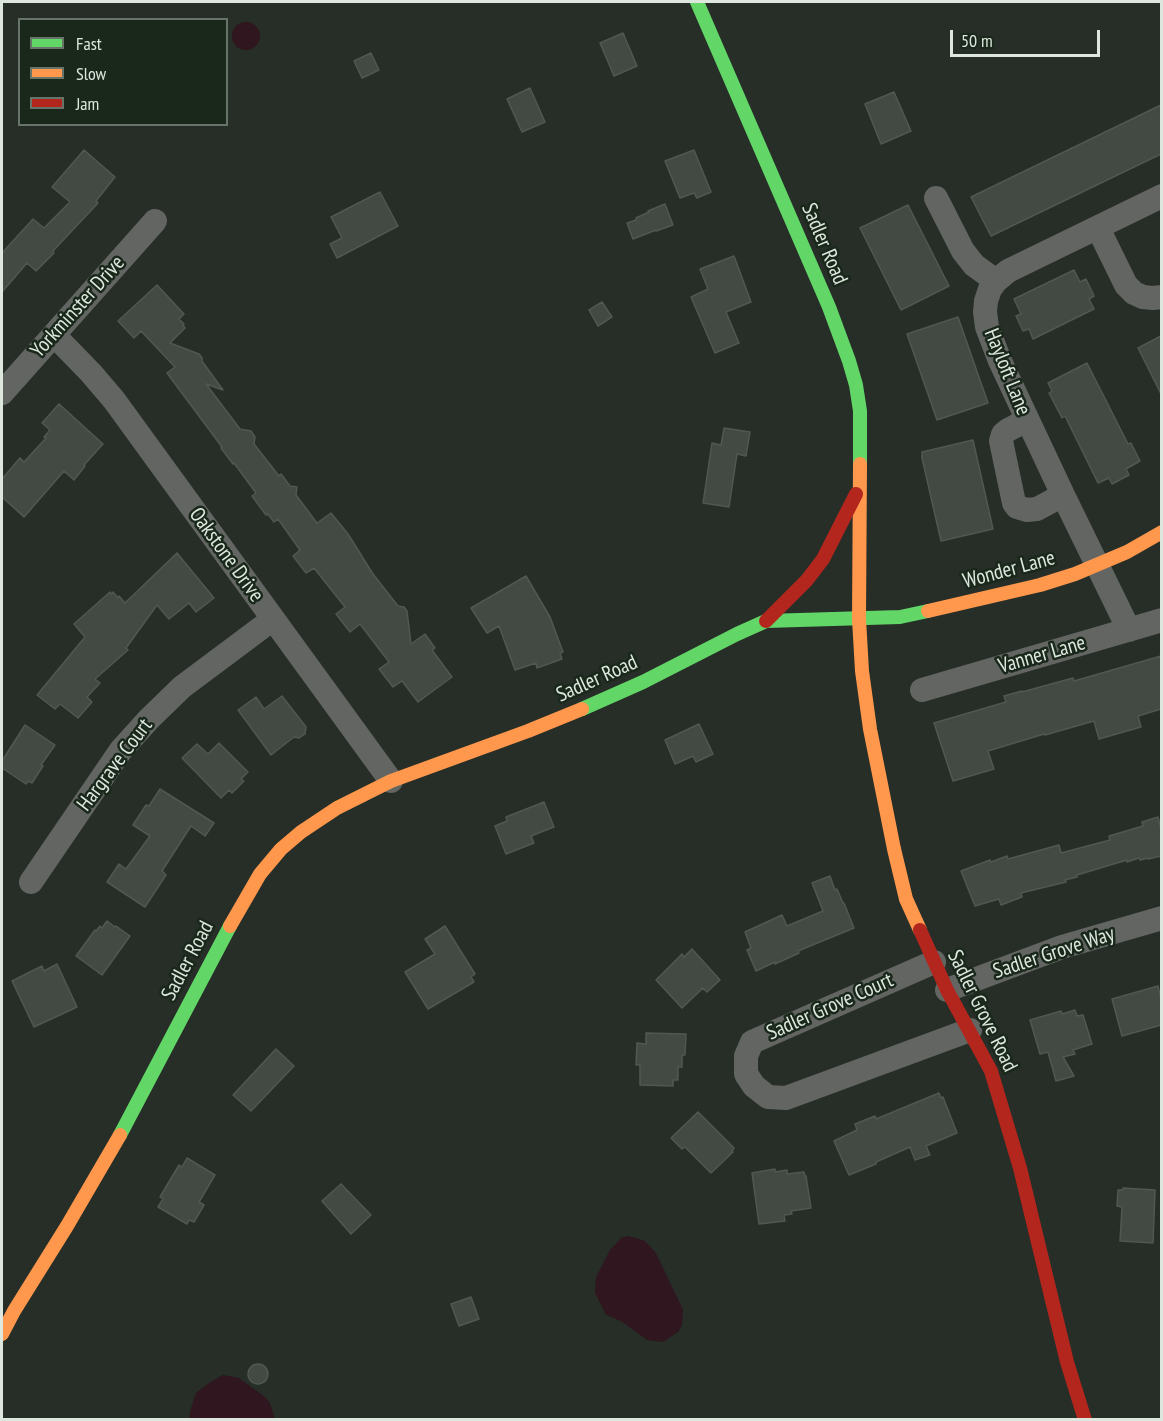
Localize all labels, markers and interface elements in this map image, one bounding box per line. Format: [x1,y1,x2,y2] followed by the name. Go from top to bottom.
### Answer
[18,18,228,126] legend
[953,18,1103,56] scale bar
[961,29,993,52] text: 50 m
[76,32,102,55] text: Fast
[76,62,106,85] text: Slow
[76,92,99,115] text: Jam
[796,199,852,289] street label: Sadler Road
[26,251,130,363] street label: Yorkminster Drive
[978,325,1036,419] street label: Hayloft Lane
[183,503,269,607] street label: Oakstone Drive
[960,546,1058,594] street label: Wonder Lane
[996,631,1088,679] street label: Vanner Lane
[553,650,641,708] street label: Sadler Road
[72,714,158,816] street label: Hargrave Court
[157,917,219,1005] street label: Sadler Road
[990,922,1118,984] street label: Sadler Grove Way
[942,946,1022,1076] street label: Sadler Grove Road
[763,968,897,1046] street label: Sadler Grove Court

